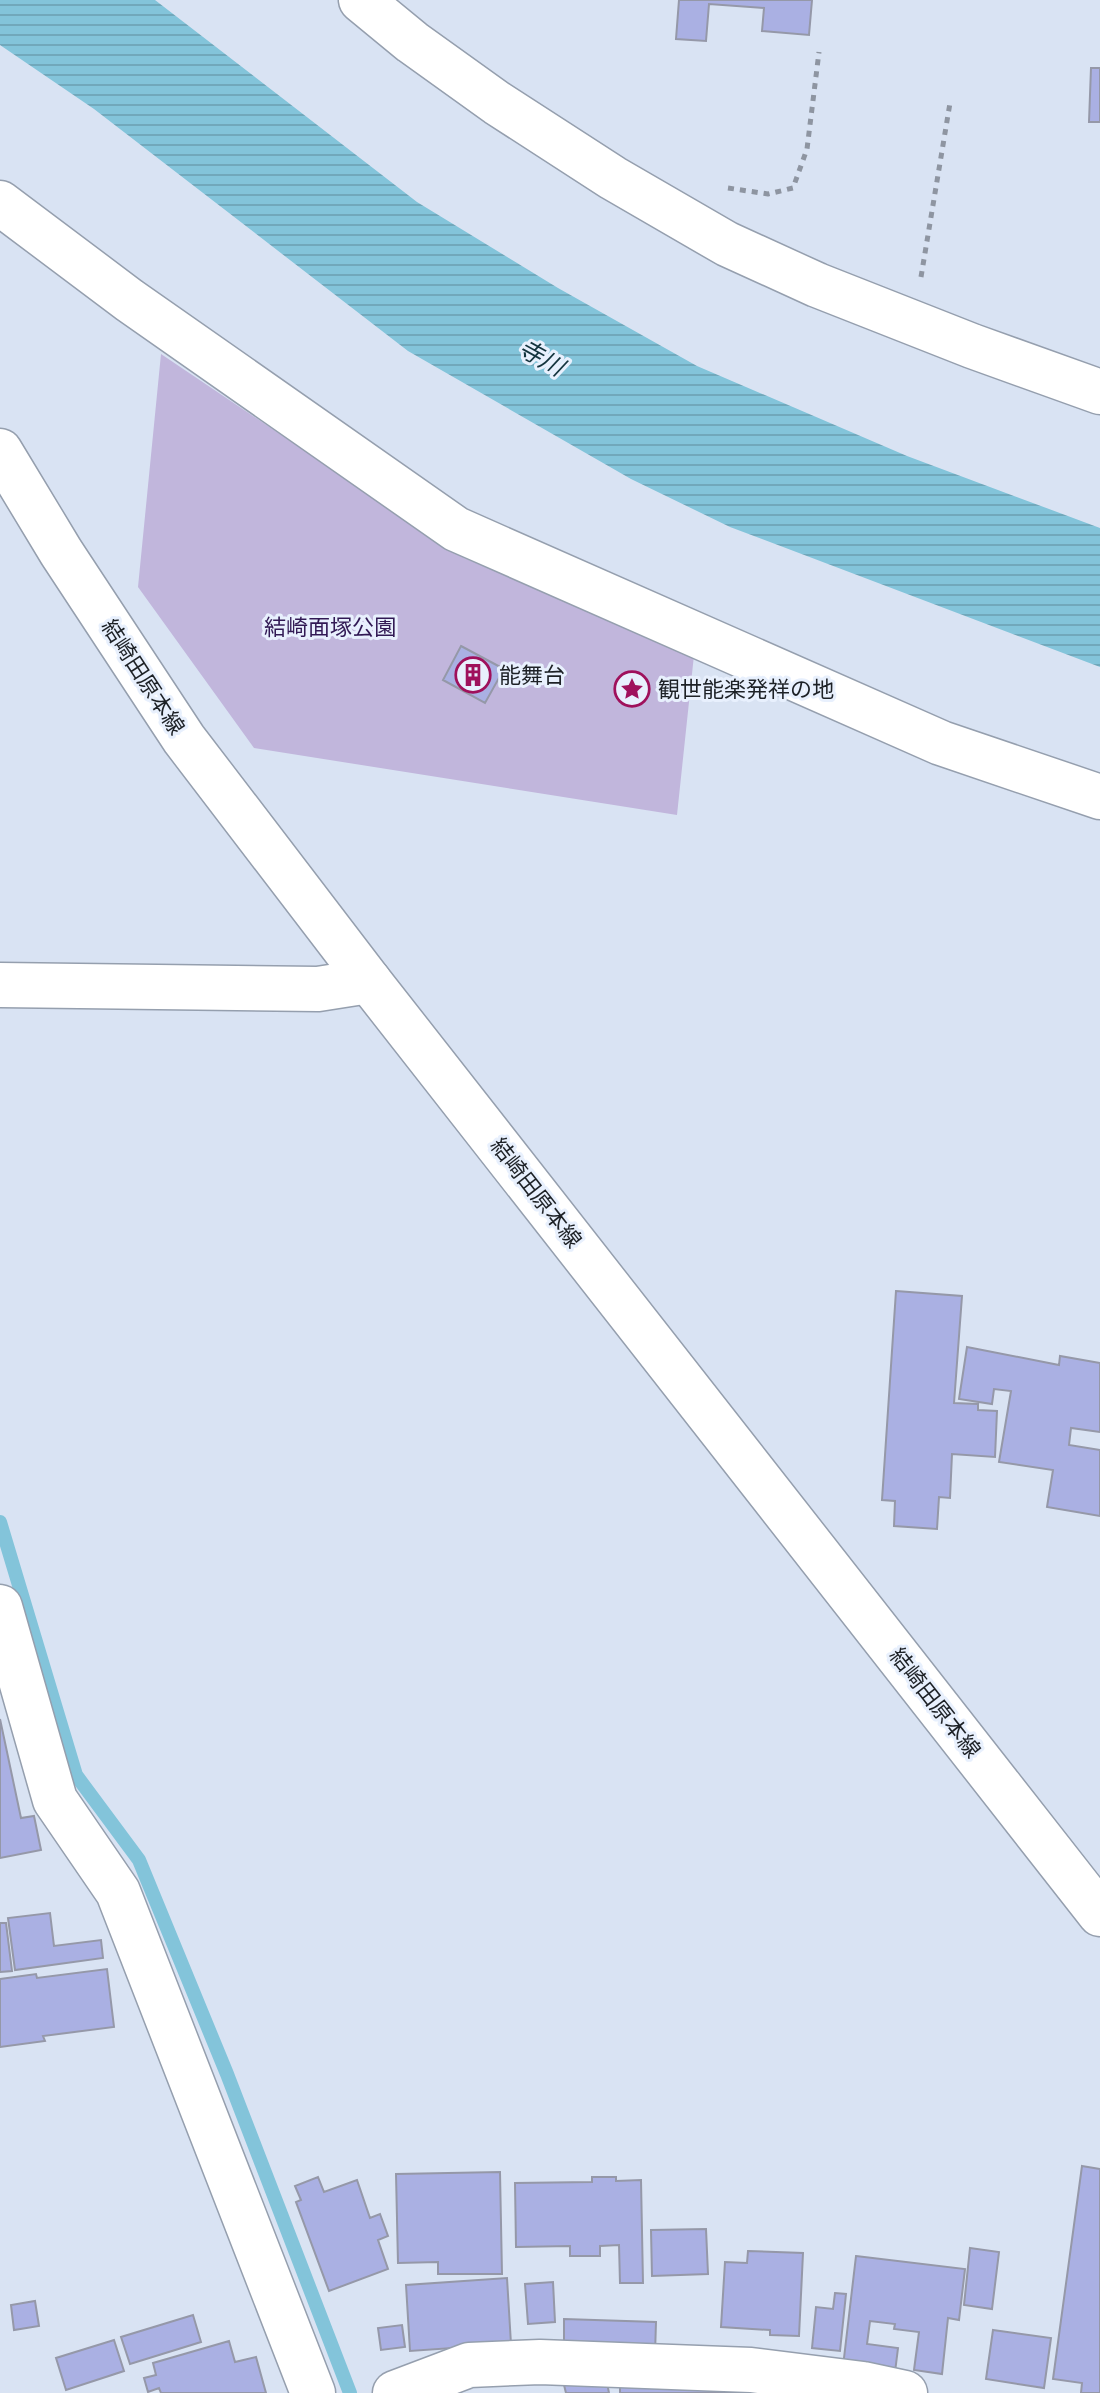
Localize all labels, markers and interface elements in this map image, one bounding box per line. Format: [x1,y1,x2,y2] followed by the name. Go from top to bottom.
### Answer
[513,334,571,383] water label: 寺川
[97,615,189,739] street label: 結崎田原本線
[264,615,396,640] park label: 結崎面塚公園
[454,656,492,694] building icon: 能舞台
[499,663,565,688] place label: 能舞台
[613,670,651,708] place icon: 観世能楽発祥の地
[658,677,834,702] place label: 観世能楽発祥の地
[486,1133,586,1253] street label: 結崎田原本線
[885,1643,985,1763] street label: 結崎田原本線

